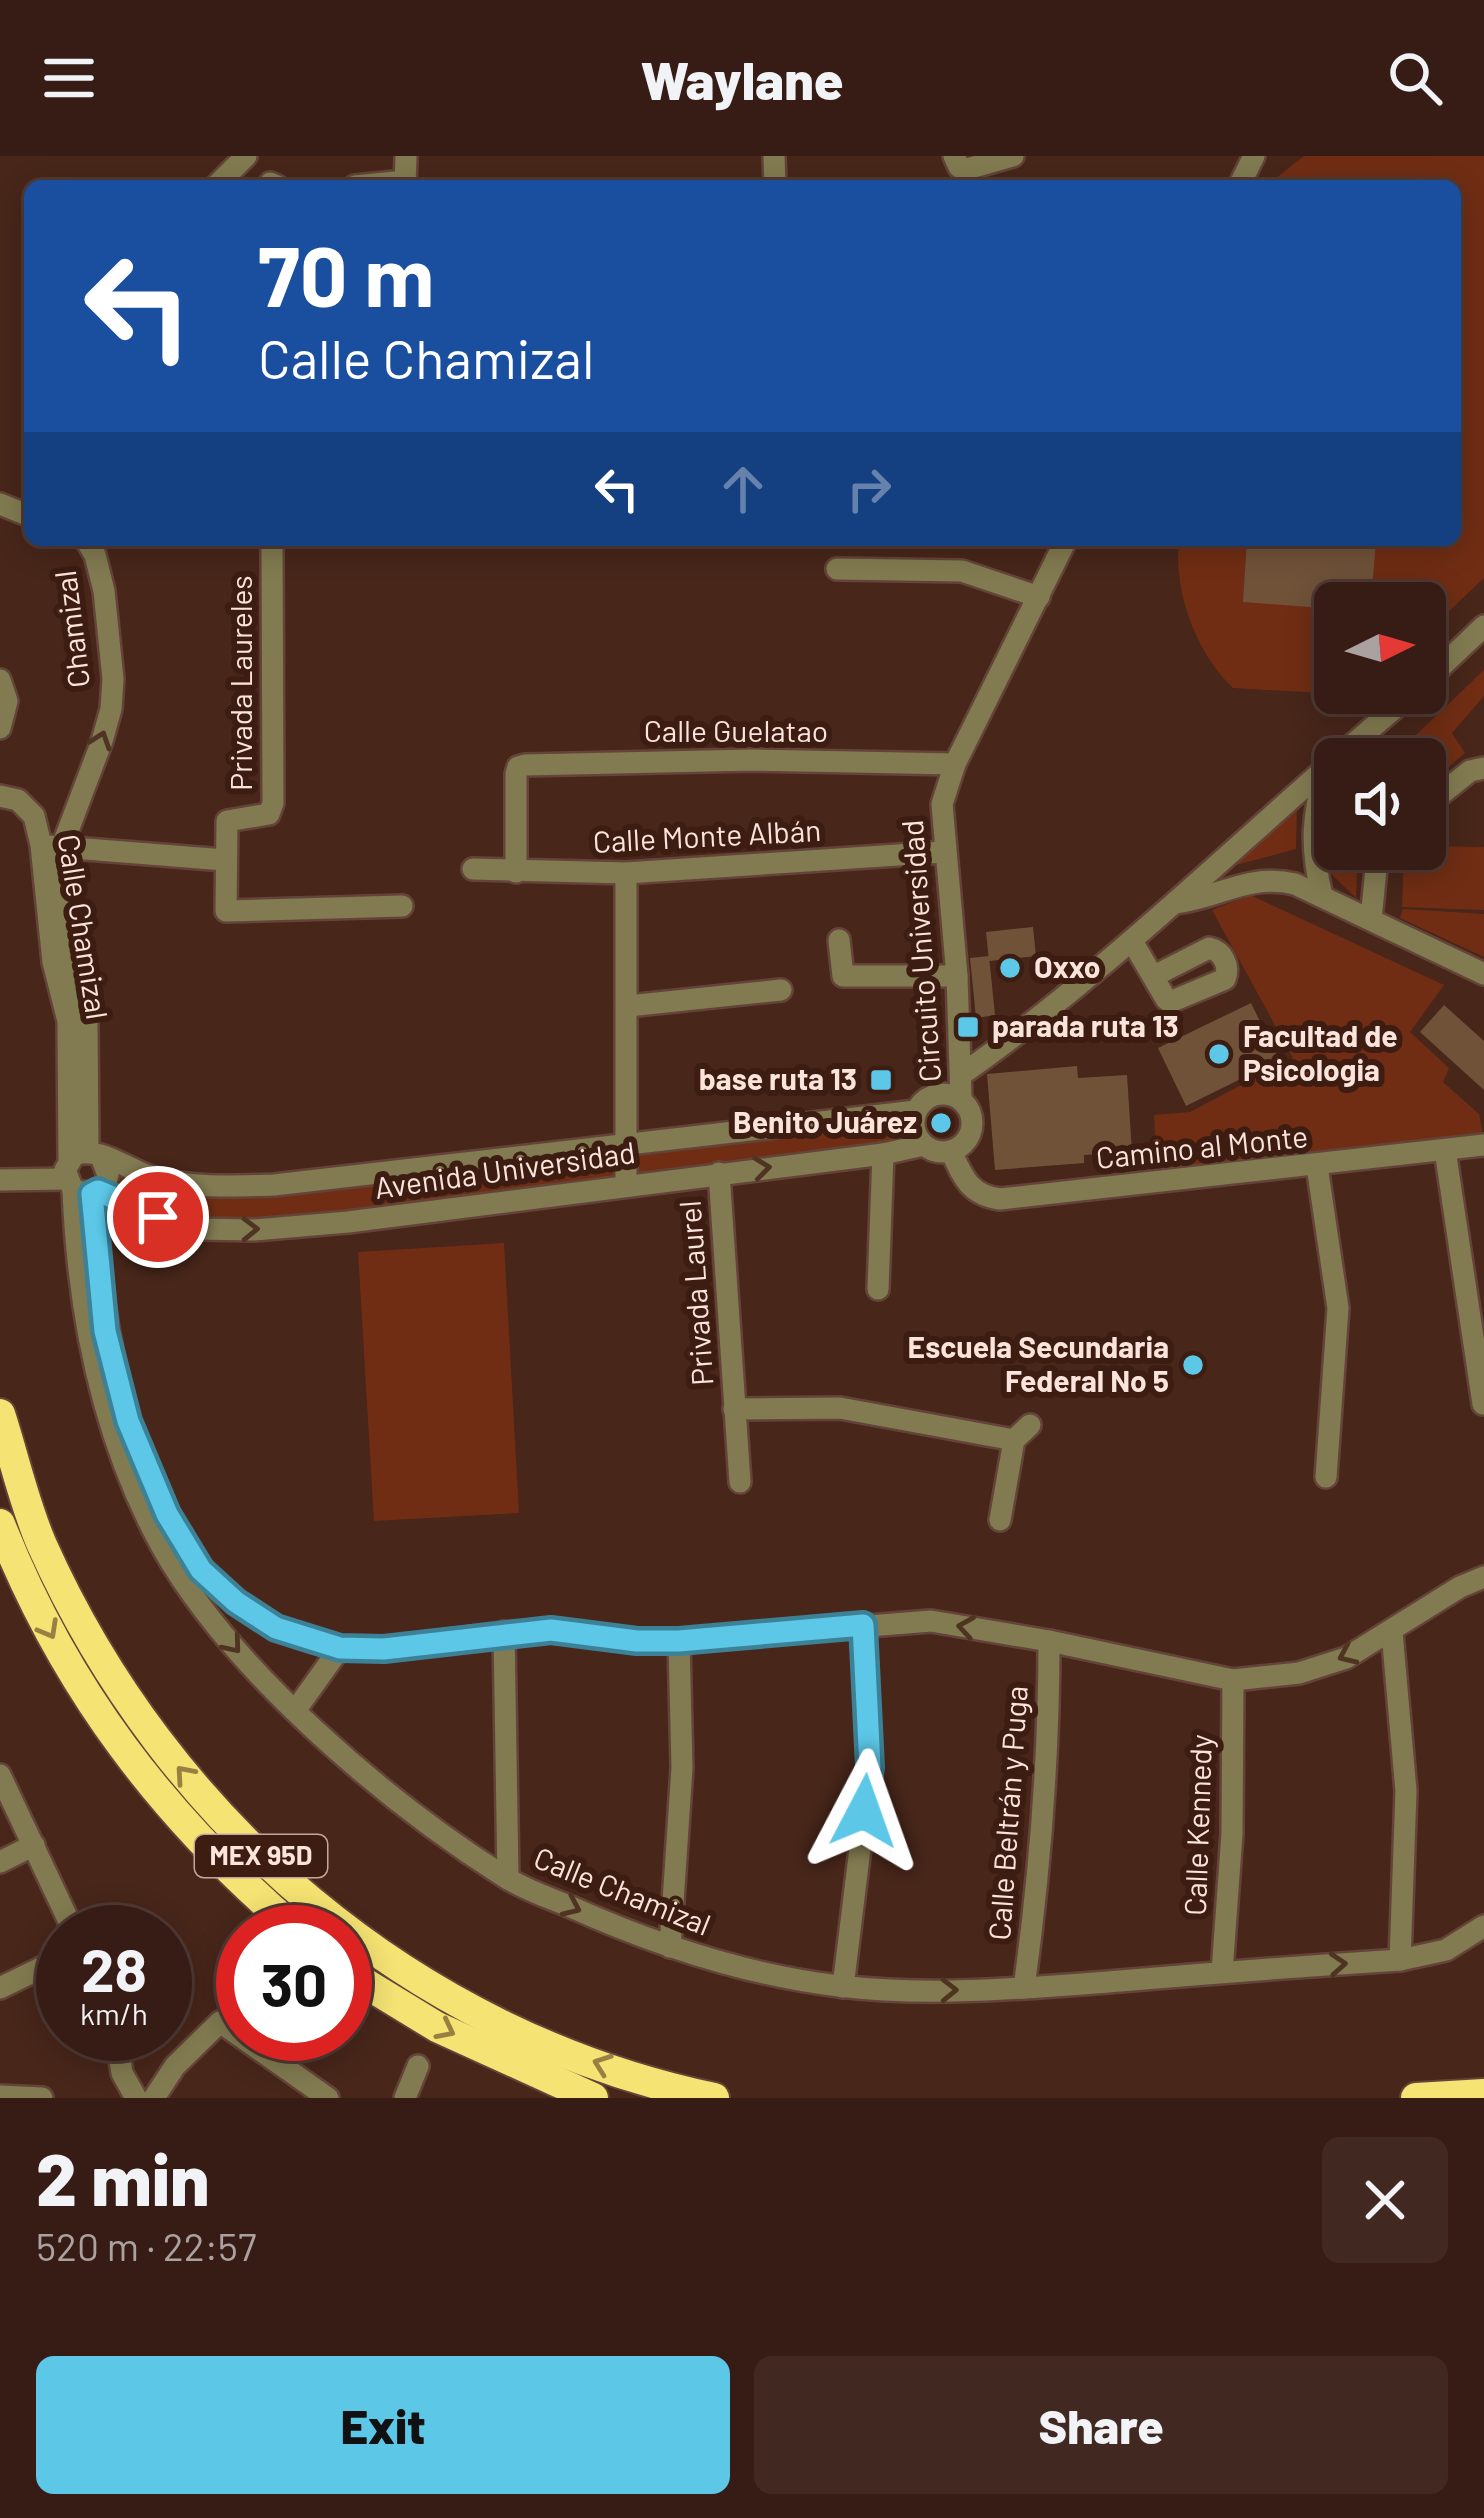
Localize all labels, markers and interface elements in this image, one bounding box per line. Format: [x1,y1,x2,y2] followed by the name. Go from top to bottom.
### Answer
[36,45,102,111] icon: menu
[1382,45,1448,111] icon: search
[641,46,844,111] text: Waylane
[258,223,434,324] text: 70 m
[60,228,216,384] icon: left
[258,325,594,390] text: Calle Chamizal
[584,456,650,522] icon: left
[710,456,776,522] icon: ahead
[836,456,902,522] icon: right
[46,569,96,690] street label: Chamizal
[222,575,258,791] street label: Privada Laureles
[1314,582,1446,714] north arrow
[1314,582,1446,870] map controls
[644,712,828,748] street label: Calle Guelatao
[87,730,111,751] one-way arrow
[1314,738,1446,870] button: sound
[592,811,822,859] street label: Calle Monte Albán
[893,819,947,1083] street label: Circuito Universidad
[52,832,116,1022] street label: Calle Chamizal
[1034,948,1101,984] place label: Oxxo
[997,955,1023,981] marker: Oxxo
[992,1007,1179,1043] place label: parada ruta 13
[955,1014,981,1040] marker: parada ruta 13
[1243,1017,1398,1087] place label: Facultad de Psicologia
[1206,1041,1232,1067] marker: Facultad de Psicologia
[699,1060,857,1096] place label: base ruta 13
[868,1067,894,1093] marker: base ruta 13
[733,1103,917,1139] place label: Benito Juárez
[928,1110,954,1136] marker: Benito Juárez
[1094,1117,1309,1175] street label: Camino al Monte
[372,1133,637,1205] street label: Avenida Universidad
[752,1156,772,1182] one-way arrow
[107,1166,209,1268] pin
[125,1184,191,1250] icon: arrive
[671,1199,719,1387] street label: Privada Laurel
[241,1217,260,1243] one-way arrow
[908,1328,1169,1398] place label: Escuela Secundaria Federal No 5
[1180,1352,1206,1378] marker: Escuela Secundaria Federal No 5
[956,1616,976,1641] one-way arrow
[35,1618,58,1639] one-way arrow
[219,1631,241,1653] one-way arrow
[1338,1641,1359,1665] one-way arrow
[980,1684,1034,1941] street label: Calle Beltrán y Puga
[1176,1734,1218,1916] street label: Calle Kennedy
[801,1748,927,1874] position arrow
[177,1766,198,1788] one-way arrow
[195,1835,327,1877] road number: MEX 95D
[529,1838,716,1942] street label: Calle Chamizal
[559,1893,581,1917] one-way arrow
[216,1905,372,2061] speed limit sign: 30
[81,1932,147,2004] text: 28
[1329,1952,1348,1978] one-way arrow
[940,1977,959,2003] one-way arrow
[80,1995,148,2031] text: km/h
[433,2016,455,2039] one-way arrow
[593,2054,614,2078] one-way arrow
[36,2134,210,2220] text: 2 min
[1322,2137,1448,2263] button: close
[36,2222,256,2269] text: 520 m · 22:57
[36,2356,730,2494] button: Exit
[754,2356,1448,2494] button: Share

